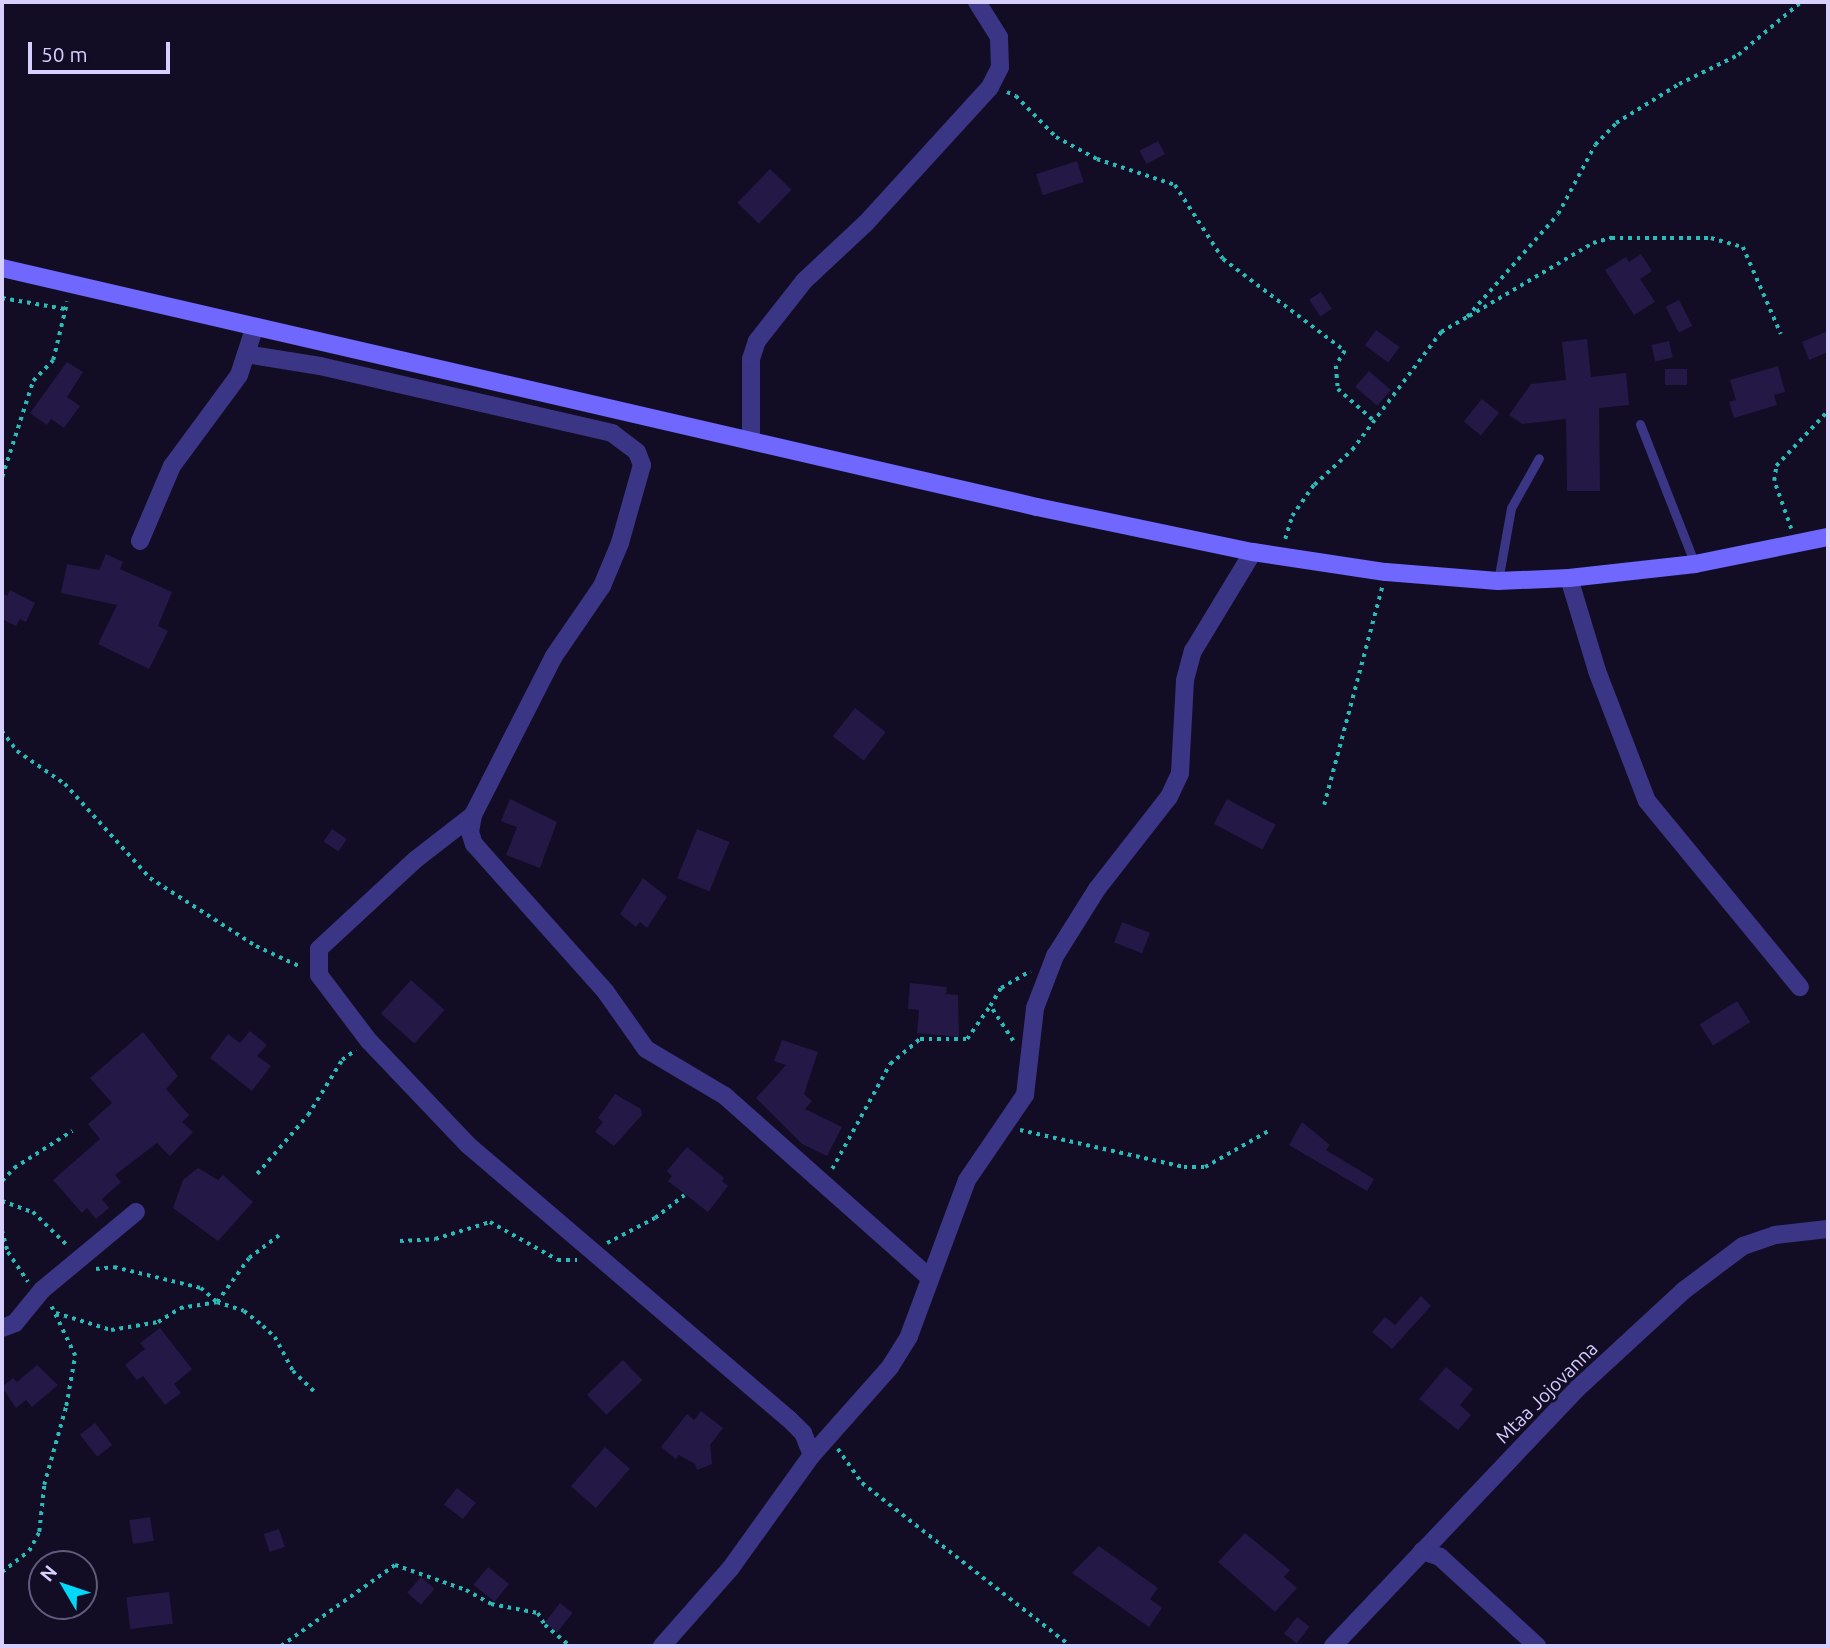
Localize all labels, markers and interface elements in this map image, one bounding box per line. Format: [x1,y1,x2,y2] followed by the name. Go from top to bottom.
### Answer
[32,28,173,72] scale bar
[41,42,88,66] text: 50 m
[1491,1337,1603,1449] street label: Mtaa Jojovanna
[28,1550,98,1620] north arrow
[35,1561,61,1585] text: N

